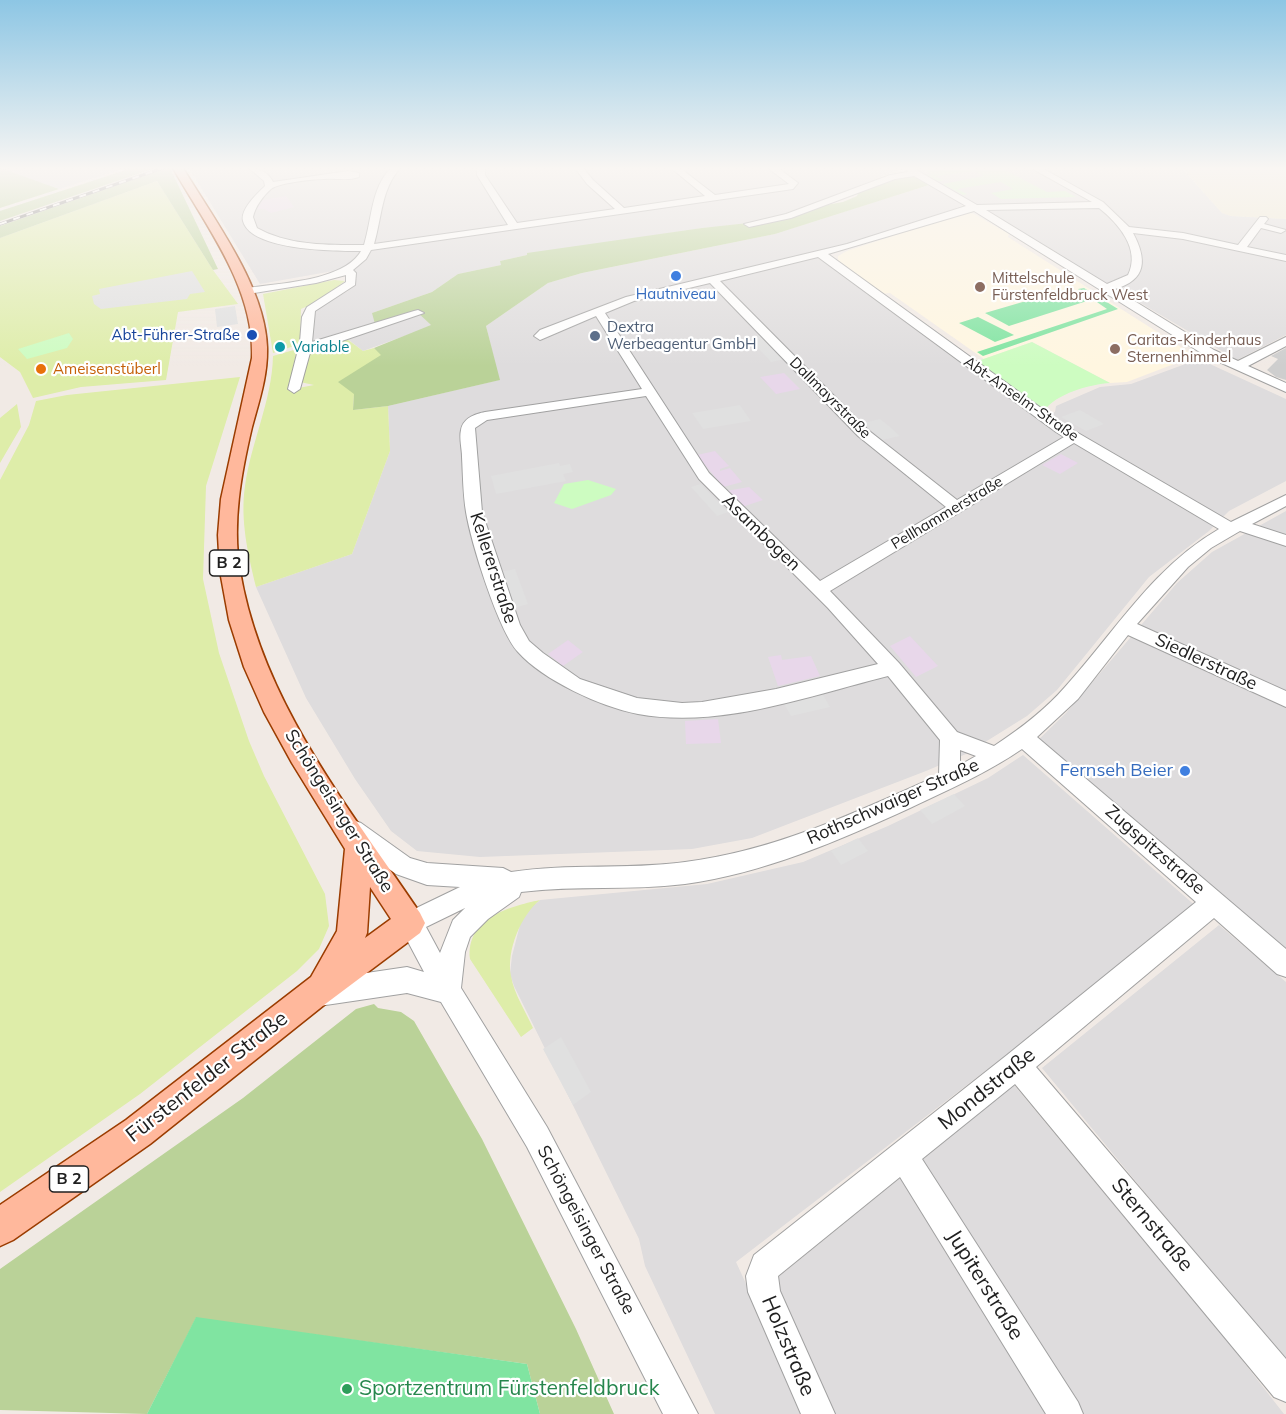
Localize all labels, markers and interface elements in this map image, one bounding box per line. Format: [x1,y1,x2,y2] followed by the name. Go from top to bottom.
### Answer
[669,269,683,283] marker: Hautniveau
[992,269,1148,304] place label: Mittelschule Fürstenfeldbruck West
[973,280,987,294] marker: Mittelschule Fürstenfeldbruck West
[636,285,716,303] place label: Hautniveau
[607,318,756,353] place label: Dextra Werbeagentur GmbH
[111,326,240,344] place label: Abt-Führer-Straße
[245,328,259,342] marker: Abt-Führer-Straße
[588,329,602,343] marker: Dextra Werbeagentur GmbH
[1127,331,1261,366] place label: Caritas-Kinderhaus Sternenhimmel
[292,338,349,356] place label: Variable
[273,340,287,354] marker: Variable
[1108,342,1122,356] marker: Caritas-Kinderhaus Sternenhimmel
[960,353,1082,445] street label: Abt-Anselm-Straße
[786,354,874,442] street label: Dallmayrstraße
[53,360,161,378] place label: Ameisenstüberl
[34,362,48,376] marker: Ameisenstüberl
[888,473,1006,553] street label: Pellhammerstraße
[717,490,805,576] street label: Asambogen
[465,510,521,626] street label: Kellererstraße
[210,550,248,576] road number: B 2
[1152,629,1260,695] street label: Siedlerstraße
[280,726,398,896] street label: Schöngeisinger Straße
[804,754,982,850] street label: Rothschwaiger Straße
[1060,760,1173,782] place label: Fernseh Beier
[1178,764,1192,778] marker: Fernseh Beier
[1101,801,1209,899] street label: Zugspitzstraße
[121,1006,293,1148] street label: Fürstenfelder Straße
[933,1042,1041,1136] street label: Mondstraße
[532,1142,640,1318] street label: Schöngeisinger Straße
[50,1166,88,1192] road number: B 2
[1106,1173,1198,1277] street label: Sternstraße
[941,1225,1029,1345] street label: Jupiterstraße
[756,1292,820,1400] street label: Holzstraße
[359,1376,659,1402] place label: Sportzentrum Fürstenfeldbruck
[340,1382,354,1396] marker: Sportzentrum Fürstenfeldbruck

